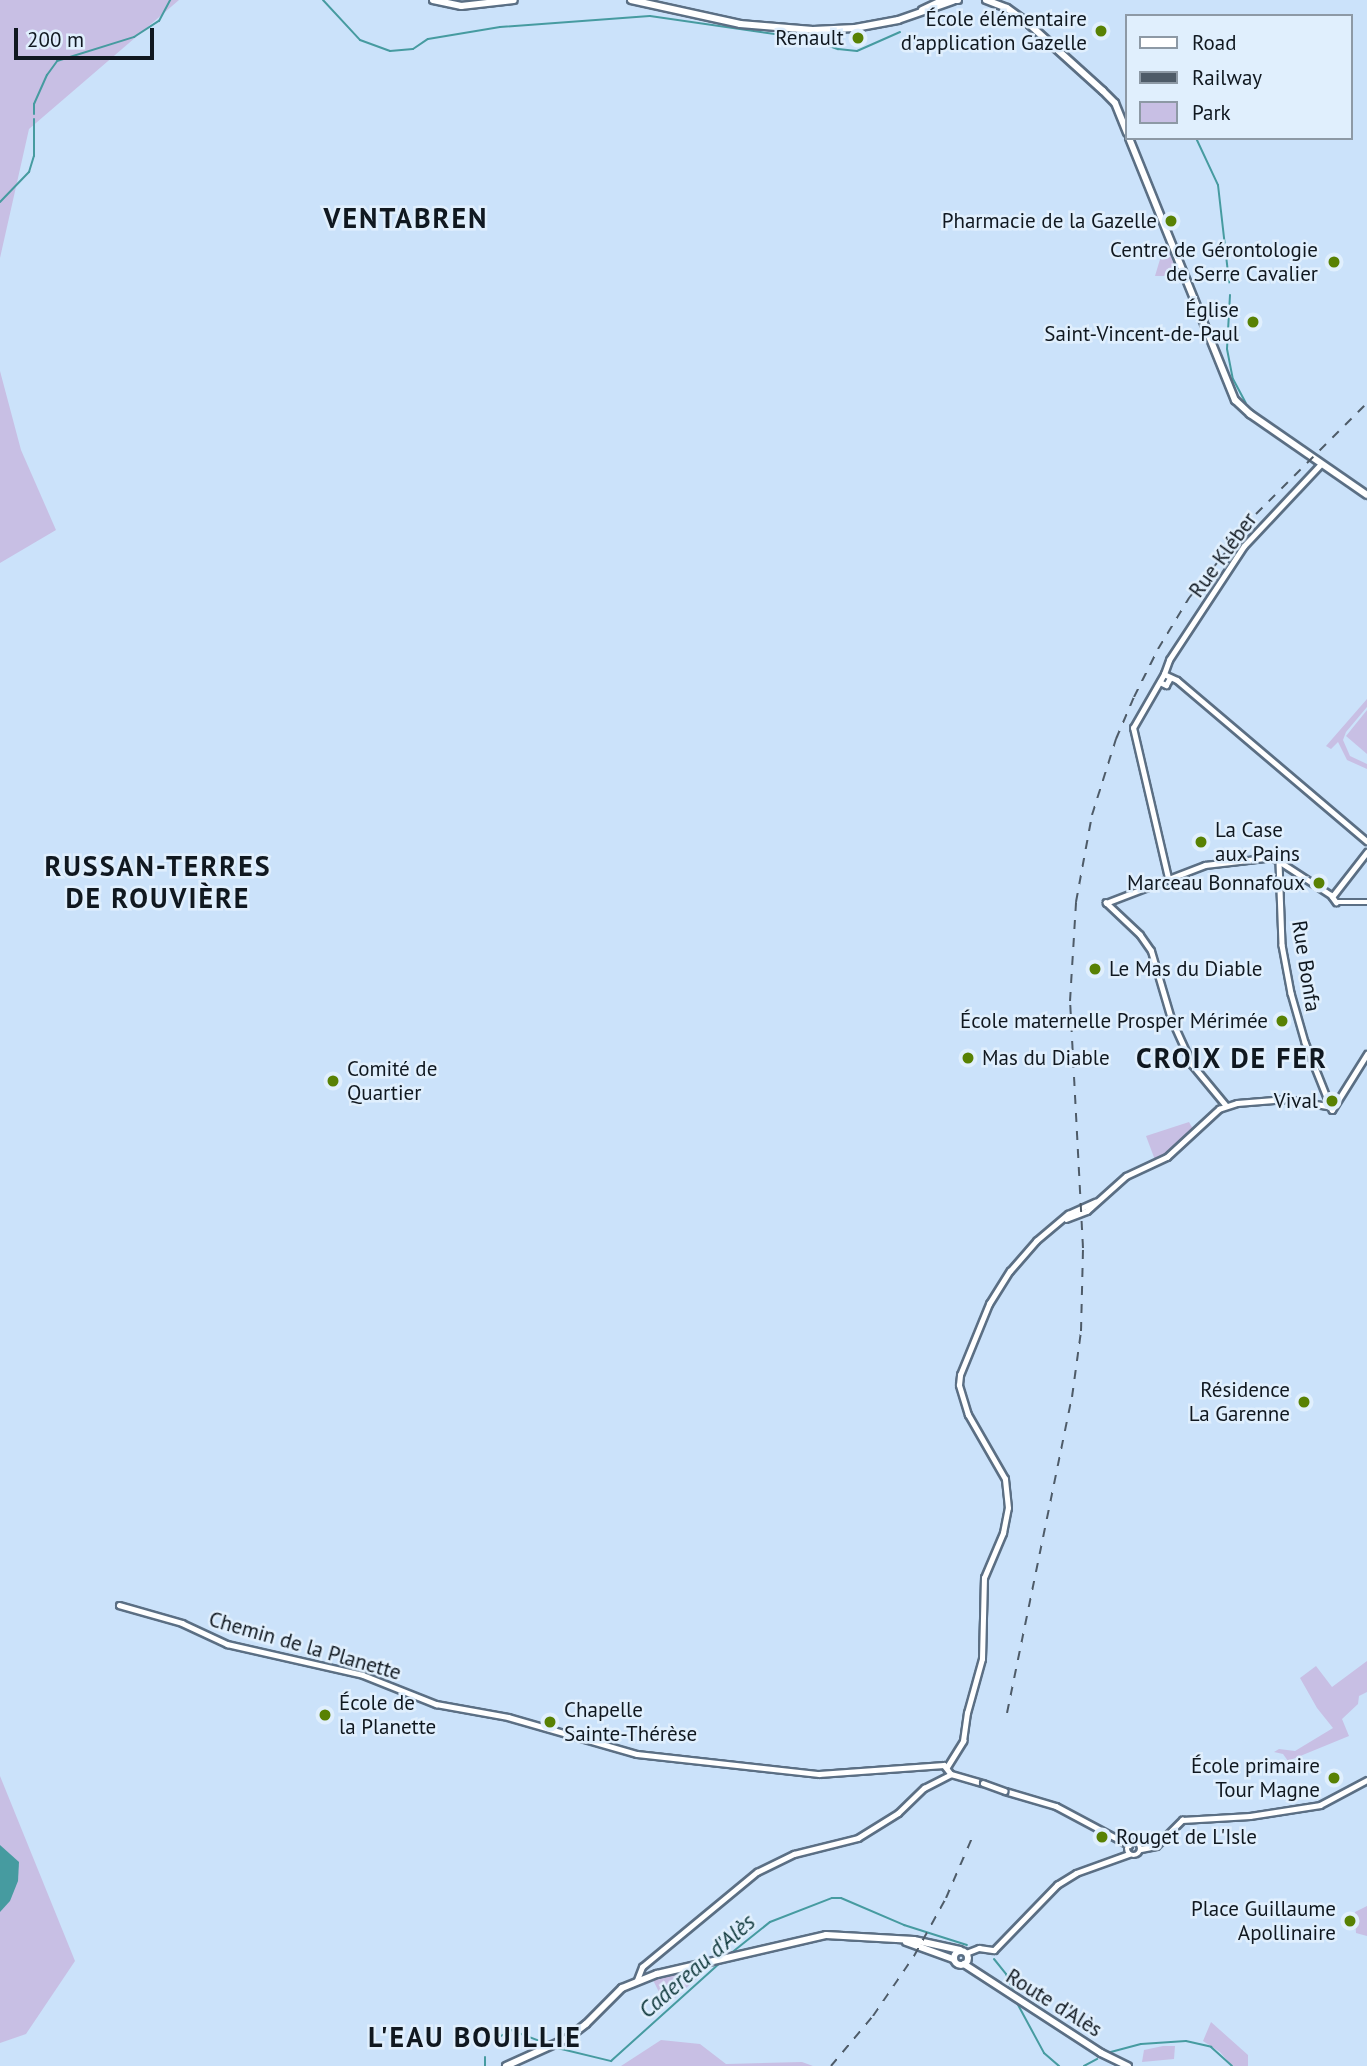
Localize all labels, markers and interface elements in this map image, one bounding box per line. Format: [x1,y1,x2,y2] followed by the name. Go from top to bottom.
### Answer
[901,6,1087,56] place label: École élémentaire d'application Gazelle
[18,14,158,58] scale bar
[1126,14,1353,140] legend
[1093,23,1109,39] marker: École élémentaire d'application Gazelle
[775,25,844,51] place label: Renault
[27,26,84,53] text: 200 m
[1192,29,1236,56] text: Road
[850,30,866,46] marker: Renault
[1192,64,1262,91] text: Railway
[1192,99,1231,126] text: Park
[325,201,487,235] district label: VENTABREN
[942,208,1157,234] place label: Pharmacie de la Gazelle
[1163,213,1179,229] marker: Pharmacie de la Gazelle
[1110,237,1318,287] place label: Centre de Gérontologie de Serre Cavalier
[1324,252,1344,272] marker: Centre de Gérontologie de Serre Cavalier
[1044,297,1239,347] place label: Église Saint-Vincent-de-Paul
[1245,314,1261,330] marker: Église Saint-Vincent-de-Paul
[1184,508,1262,602] street label: Rue Kléber
[1215,817,1301,867] place label: La Case aux Pains
[1193,834,1209,850] marker: La Case aux Pains
[46,849,270,915] district label: RUSSAN-TERRES DE ROUVIÈRE
[1127,870,1305,896] place label: Marceau Bonnafoux
[1311,875,1327,891] marker: Marceau Bonnafoux
[1286,919,1326,1013] street label: Rue Bonfa
[1109,956,1263,982] place label: Le Mas du Diable
[1087,961,1103,977] marker: Le Mas du Diable
[960,1008,1268,1034] place label: École maternelle Prosper Mérimée
[1274,1013,1290,1029] marker: École maternelle Prosper Mérimée
[1137,1041,1327,1075] district label: CROIX DE FER
[982,1045,1110,1071] place label: Mas du Diable
[960,1050,976,1066] marker: Mas du Diable
[347,1056,437,1106] place label: Comité de Quartier
[325,1073,341,1089] marker: Comité de Quartier
[1274,1088,1318,1114] place label: Vival
[1324,1093,1340,1109] marker: Vival
[1189,1377,1290,1427] place label: Résidence La Garenne
[1296,1394,1312,1410] marker: Résidence La Garenne
[206,1606,404,1686] street label: Chemin de la Planette
[339,1690,436,1740] place label: École de la Planette
[564,1697,697,1747] place label: Chapelle Sainte-Thérèse
[317,1707,333,1723] marker: École de la Planette
[542,1714,558,1730] marker: Chapelle Sainte-Thérèse
[1191,1753,1320,1803] place label: École primaire Tour Magne
[1326,1770,1342,1786] marker: École primaire Tour Magne
[1116,1824,1257,1850] place label: Rouget de L'Isle
[1094,1829,1110,1845] marker: Rouget de L'Isle
[1191,1896,1336,1946] place label: Place Guillaume Apollinaire
[633,1908,761,2024] water label: Cadereau d'Alès
[1342,1913,1358,1929] marker: Place Guillaume Apollinaire
[1001,1964,1107,2042] street label: Route d'Alès
[370,2020,580,2054] district label: L'EAU BOUILLIE

